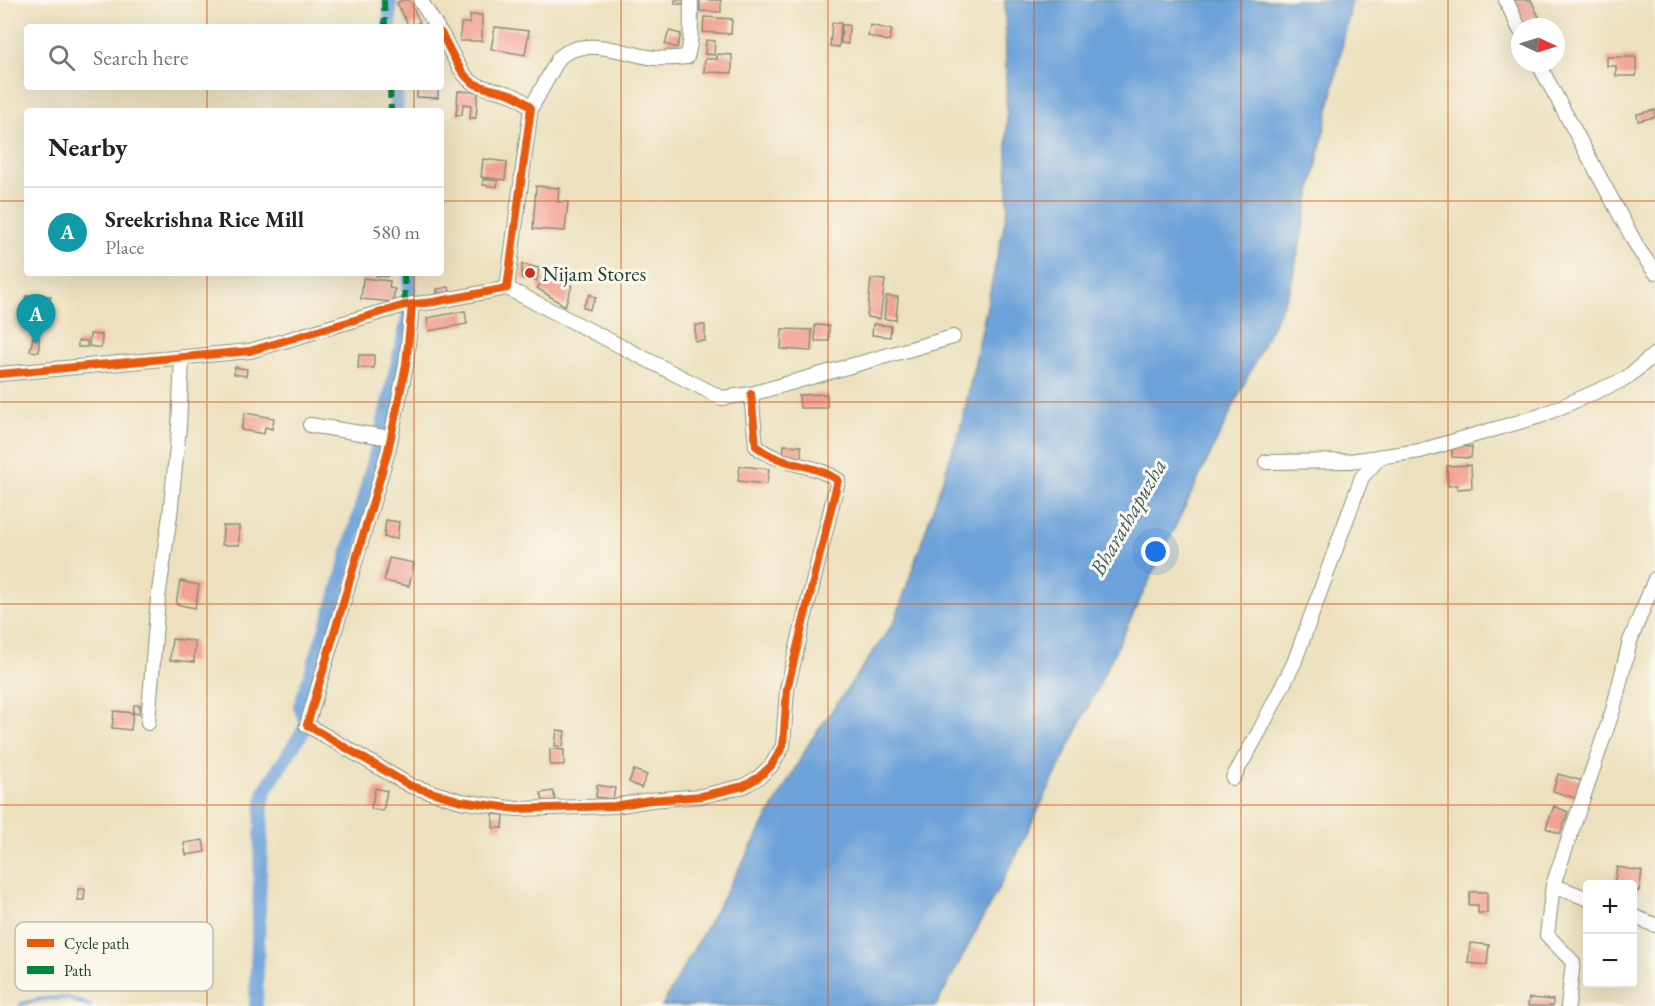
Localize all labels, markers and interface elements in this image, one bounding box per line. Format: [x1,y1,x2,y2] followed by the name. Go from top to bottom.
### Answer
[1511,18,1565,72] north arrow
[24,24,444,90] search box
[45,41,78,74] icon: search
[93,43,188,72] text: Search here
[48,130,128,164] text: Nearby
[105,205,304,234] text: Sreekrishna Rice Mill
[60,219,75,245] text: A
[372,219,420,245] text: 580 m
[105,234,144,260] text: Place
[542,260,646,287] place label: Nijam Stores
[523,266,537,280] marker: Nijam Stores
[16,294,56,344] pin: A
[1082,453,1173,582] water label: Bharathapuzha
[1141,537,1170,566] your location
[1583,880,1637,988] map controls
[1583,880,1637,934] button: +
[15,922,213,991] legend
[64,933,129,954] text: Cycle path
[1583,934,1637,988] button: −
[64,960,92,981] text: Path

